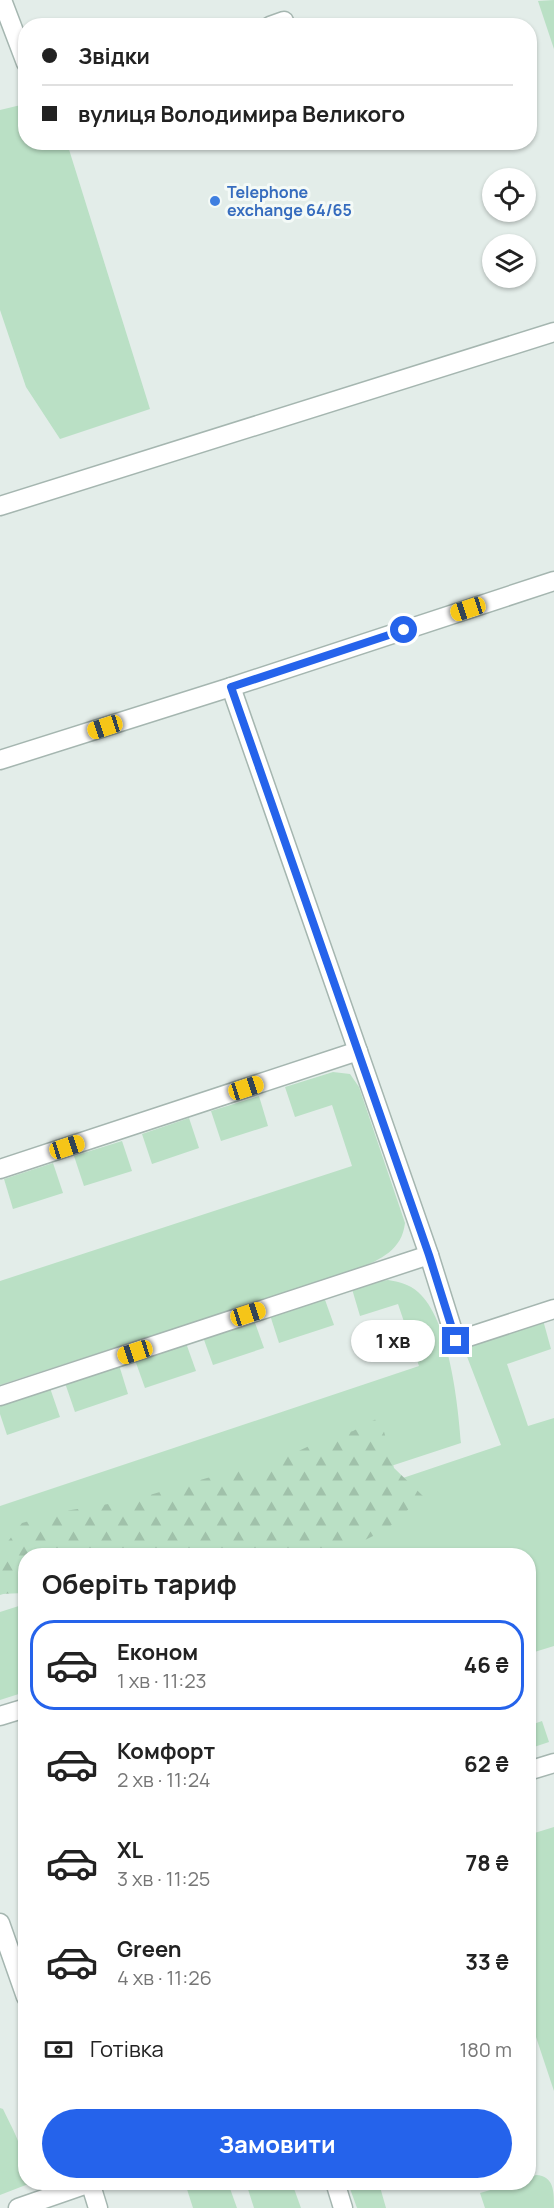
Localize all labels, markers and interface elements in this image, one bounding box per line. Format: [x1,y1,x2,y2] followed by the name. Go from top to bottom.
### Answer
[78,41,150,71] text: Звідки
[78,99,405,129] text: вулиця Володимира Великого
[482,168,536,288] map controls
[482,168,536,222] button: locate
[227,181,352,221] place label: Telephone exchange 64/65
[208,194,222,208] marker: Telephone exchange 64/65
[482,234,536,288] button: layers
[448,595,488,623] car
[390,616,417,643] route start
[85,713,125,741] car
[226,1074,266,1102] car
[47,1133,87,1161] car
[228,1300,268,1328] car
[351,1320,435,1362] callout: 1 хв
[375,1327,411,1354] text: 1 хв
[442,1327,469,1354] route end
[115,1338,155,1366] car
[42,1565,237,1602] text: Оберіть тариф
[117,1637,198,1667] text: Економ
[45,1638,99,1692] icon: car
[464,1650,509,1680] text: 46 ₴
[117,1667,207,1694] text: 1 хв · 11:23
[117,1736,215,1766] text: Комфорт
[45,1737,99,1791] icon: car
[464,1749,509,1779] text: 62 ₴
[117,1766,211,1793] text: 2 хв · 11:24
[117,1835,143,1865] text: XL
[45,1836,99,1890] icon: car
[466,1848,509,1878] text: 78 ₴
[117,1865,210,1892] text: 3 хв · 11:25
[117,1934,182,1964] text: Green
[45,1935,99,1989] icon: car
[465,1947,509,1977] text: 33 ₴
[117,1964,212,1991] text: 4 хв · 11:26
[42,2033,75,2066] icon: cash
[90,2034,164,2064] text: Готівка
[459,2036,512,2063] text: 180 m
[42,2109,512,2178] button: Замовити

